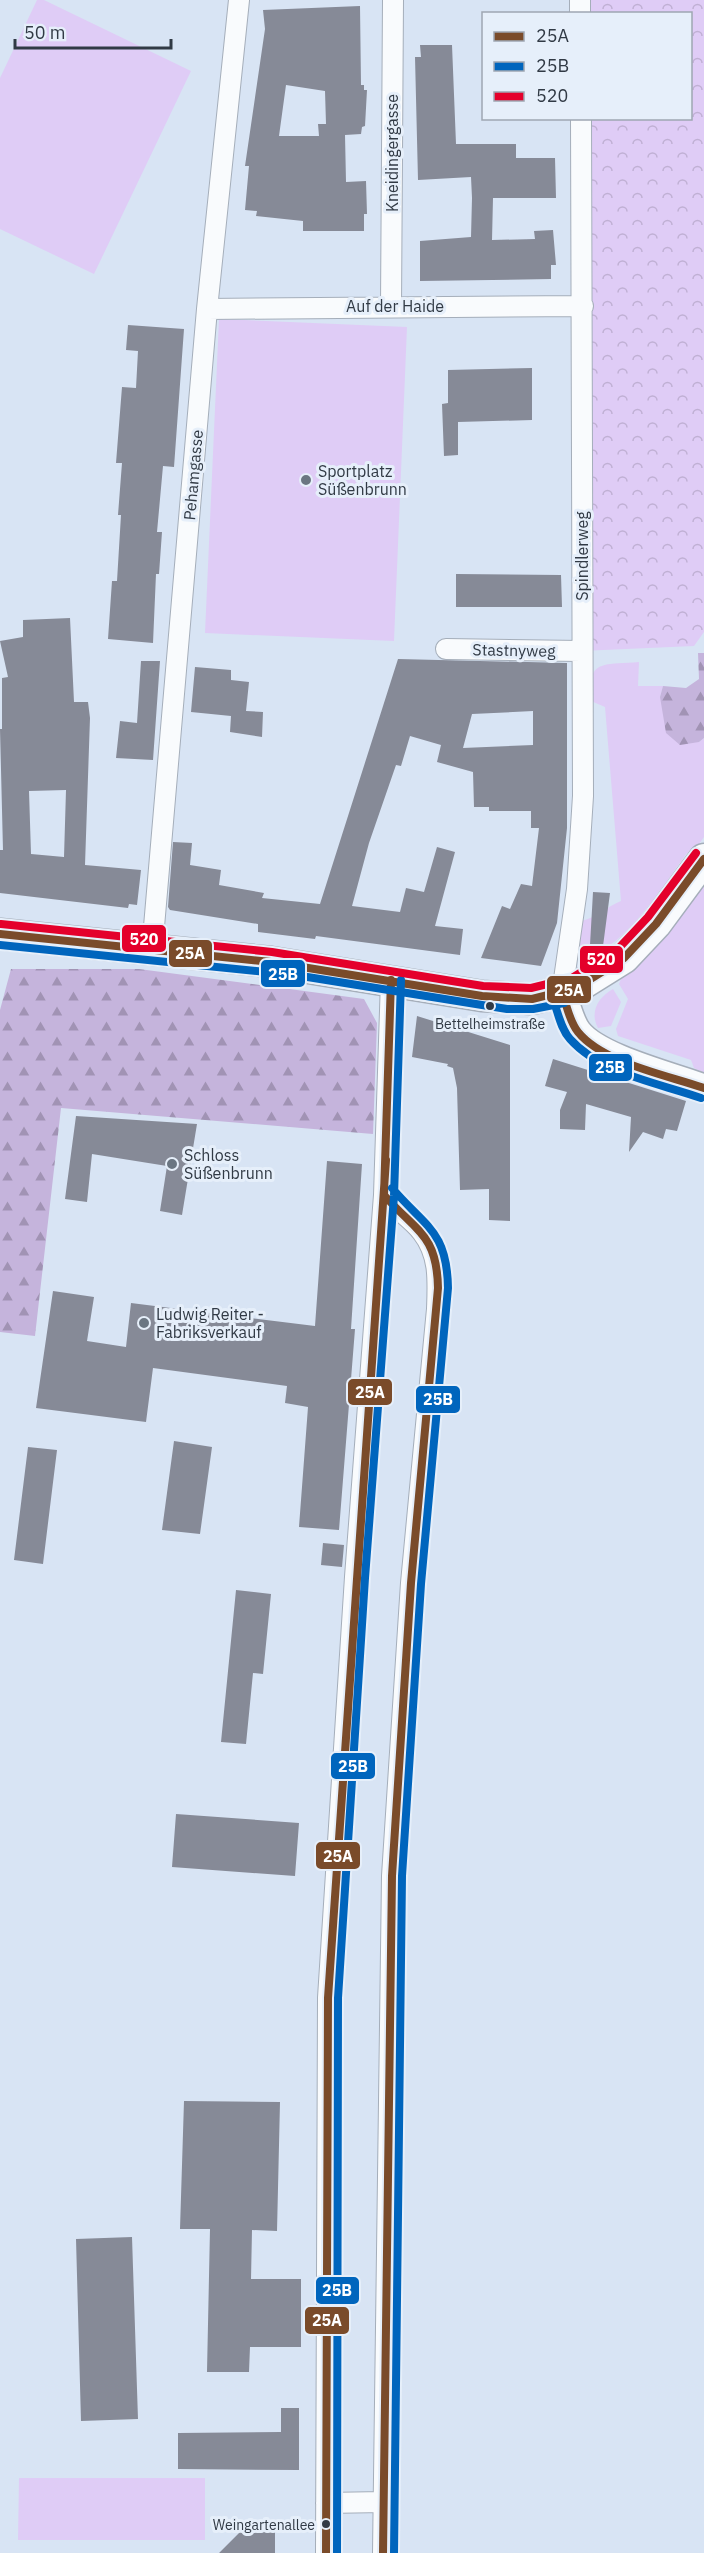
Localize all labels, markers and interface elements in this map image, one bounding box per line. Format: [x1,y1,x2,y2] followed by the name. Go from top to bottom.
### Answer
[15,12,171,50] scale bar
[482,12,692,120] legend
[24,21,66,44] text: 50 m
[536,24,570,47] text: 25A
[536,54,569,77] text: 25B
[536,84,568,107] text: 520
[382,94,402,212] street label: Kneidingergasse
[346,296,444,316] street label: Auf der Haide
[179,429,207,521] street label: Pehamgasse
[318,461,407,499] place label: Sportplatz Süßenbrunn
[299,473,313,487] marker: Sportplatz Süßenbrunn
[572,511,592,601] street label: Spindlerweg
[472,639,556,661] street label: Stastnyweg
[121,924,167,953] line badge: 520
[130,929,159,949] text: 520
[168,939,213,968] line badge: 25A
[175,943,205,963] text: 25A
[579,945,624,974] line badge: 520
[587,949,616,969] text: 520
[260,959,306,988] line badge: 25B
[268,964,298,984] text: 25B
[546,975,592,1004] line badge: 25A
[554,980,584,1000] text: 25A
[484,1000,496,1012] marker: Bettelheimstraße
[435,1015,545,1033] place label: Bettelheimstraße
[588,1053,633,1082] line badge: 25B
[595,1057,625,1077] text: 25B
[184,1145,273,1183] place label: Schloss Süßenbrunn
[165,1157,179,1171] marker: Schloss Süßenbrunn
[156,1304,264,1342] place label: Ludwig Reiter - Fabriksverkauf
[137,1316,151,1330] marker: Ludwig Reiter - Fabriksverkauf
[347,1378,393,1406] line badge: 25A
[355,1382,385,1402] text: 25A
[415,1385,461,1414] line badge: 25B
[423,1389,453,1409] text: 25B
[330,1752,376,1780] line badge: 25B
[338,1756,368,1776] text: 25B
[315,1841,361,1870] line badge: 25A
[323,1846,353,1866] text: 25A
[315,2276,360,2305] line badge: 25B
[322,2280,352,2300] text: 25B
[304,2306,350,2335] line badge: 25A
[312,2310,342,2330] text: 25A
[213,2516,315,2534] place label: Weingartenallee
[320,2518,332,2530] marker: Weingartenallee

